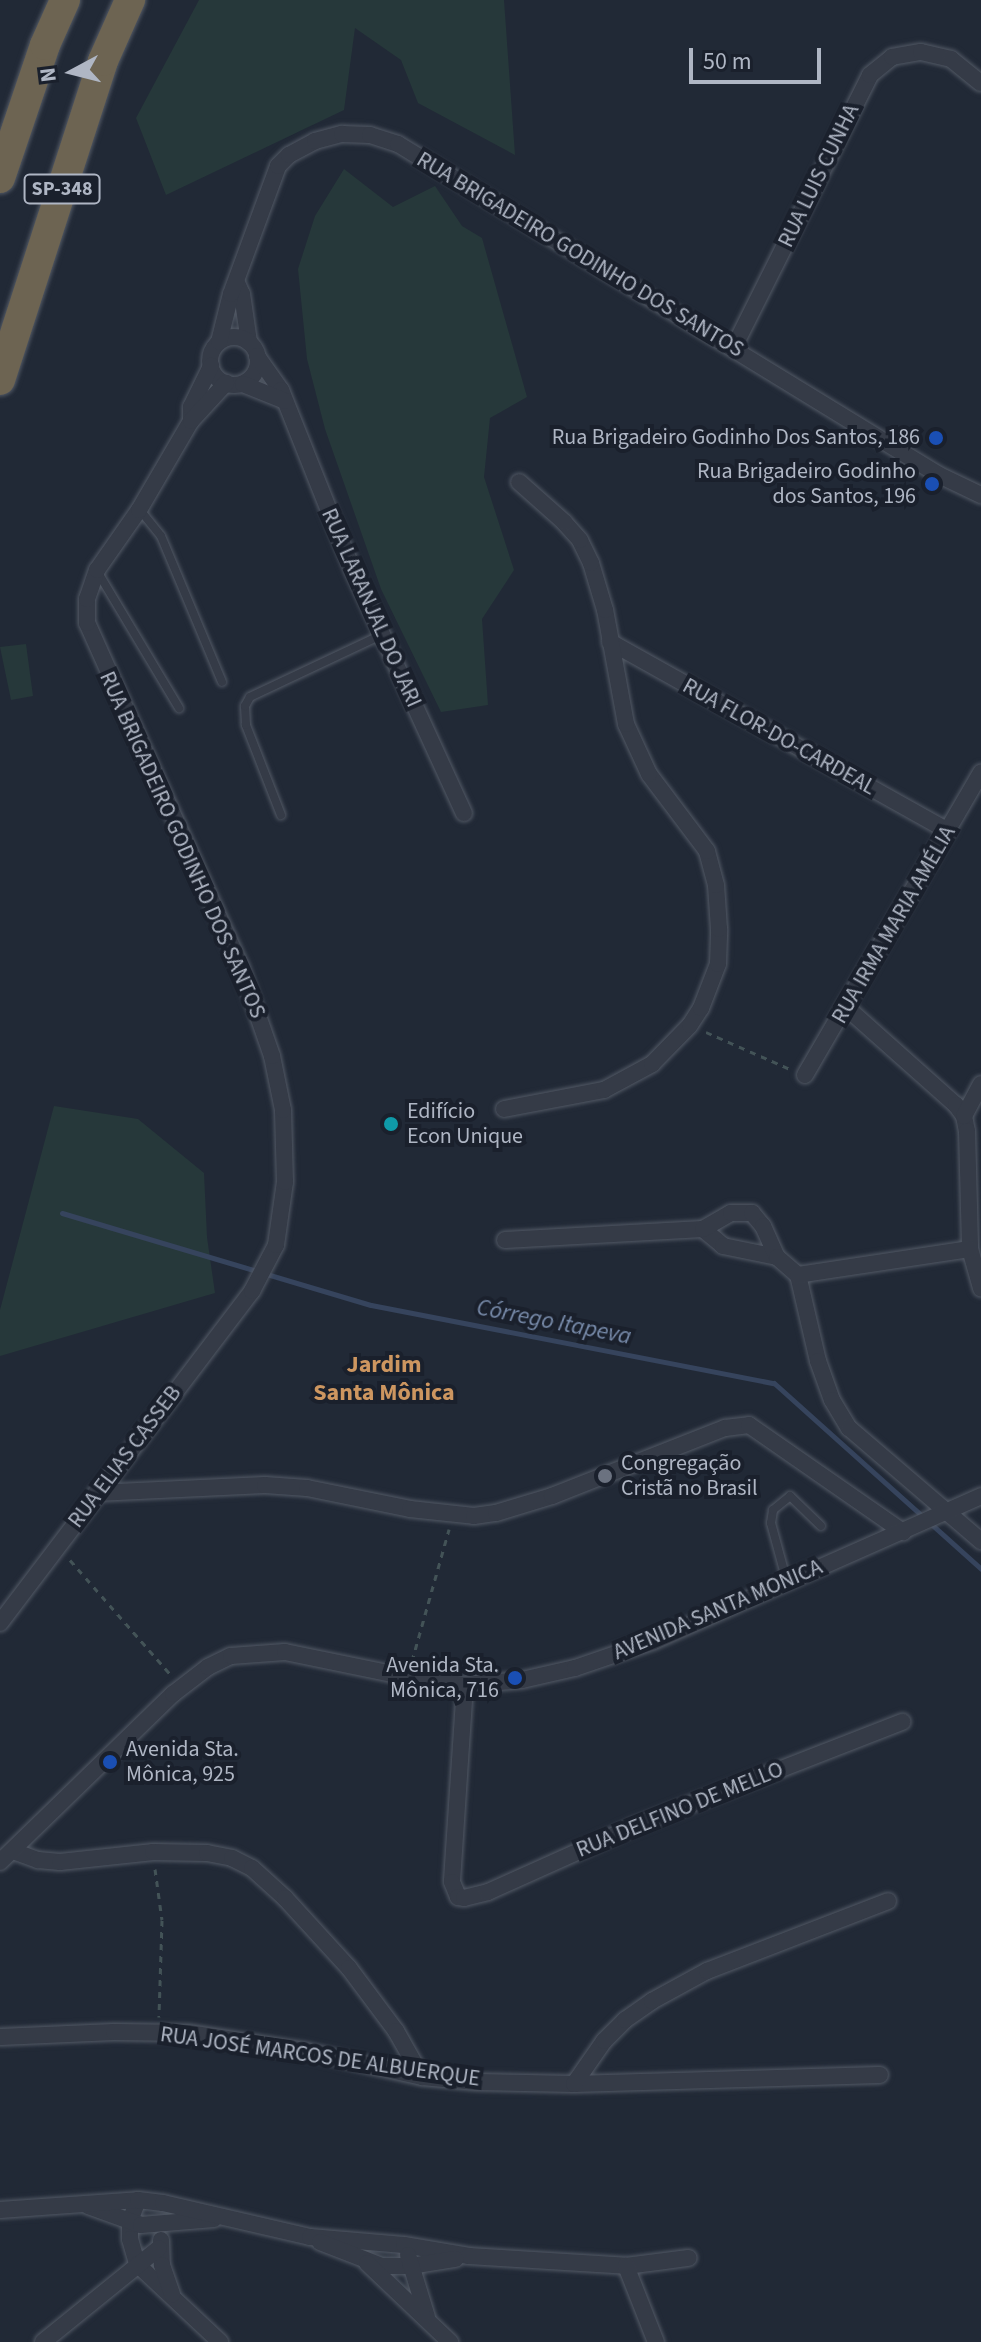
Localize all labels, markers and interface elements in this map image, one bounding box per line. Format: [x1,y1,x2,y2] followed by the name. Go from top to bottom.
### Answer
[32,32,112,112] north arrow
[693,32,825,82] scale bar
[703,44,752,79] text: 50 m
[31,66,65,84] text: N
[773,100,865,252] street label: RUA LUIS CUNHA
[412,147,748,363] street label: RUA BRIGADEIRO GODINHO DOS SANTOS
[22,173,102,205] road number: SP-348
[552,425,920,451] place label: Rua Brigadeiro Godinho Dos Santos, 186
[927,429,945,447] marker: Rua Brigadeiro Godinho Dos Santos, 186
[697,458,916,510] place label: Rua Brigadeiro Godinho dos Santos, 196
[923,475,941,493] marker: Rua Brigadeiro Godinho dos Santos, 196
[315,504,427,712] street label: RUA LARANJAL DO JARI
[93,668,271,1022] street label: RUA BRIGADEIRO GODINHO DOS SANTOS
[678,673,880,801] street label: RUA FLOR-DO-CARDEAL
[827,821,961,1029] street label: RUA IRMA MARIA AMÉLIA
[407,1098,523,1150] place label: Edifício Econ Unique
[382,1115,400,1133] marker: Edifício Econ Unique
[474,1293,634,1351] water label: Córrego Itapeva
[313,1351,455,1407] district label: Jardim Santa Mônica
[63,1381,187,1533] street label: RUA ELIAS CASSEB
[621,1450,758,1502] place label: Congregação Cristã no Brasil
[596,1467,614,1485] marker: Congregação Cristã no Brasil
[609,1554,827,1666] street label: AVENIDA SANTA MONICA
[386,1652,499,1704] place label: Avenida Sta. Mônica, 716
[506,1669,524,1687] marker: Avenida Sta. Mônica, 716
[126,1736,239,1788] place label: Avenida Sta. Mônica, 925
[101,1753,119,1771] marker: Avenida Sta. Mônica, 925
[573,1756,787,1864] street label: RUA DELFINO DE MELLO
[158,2021,482,2093] street label: RUA JOSÉ MARCOS DE ALBUERQUE

